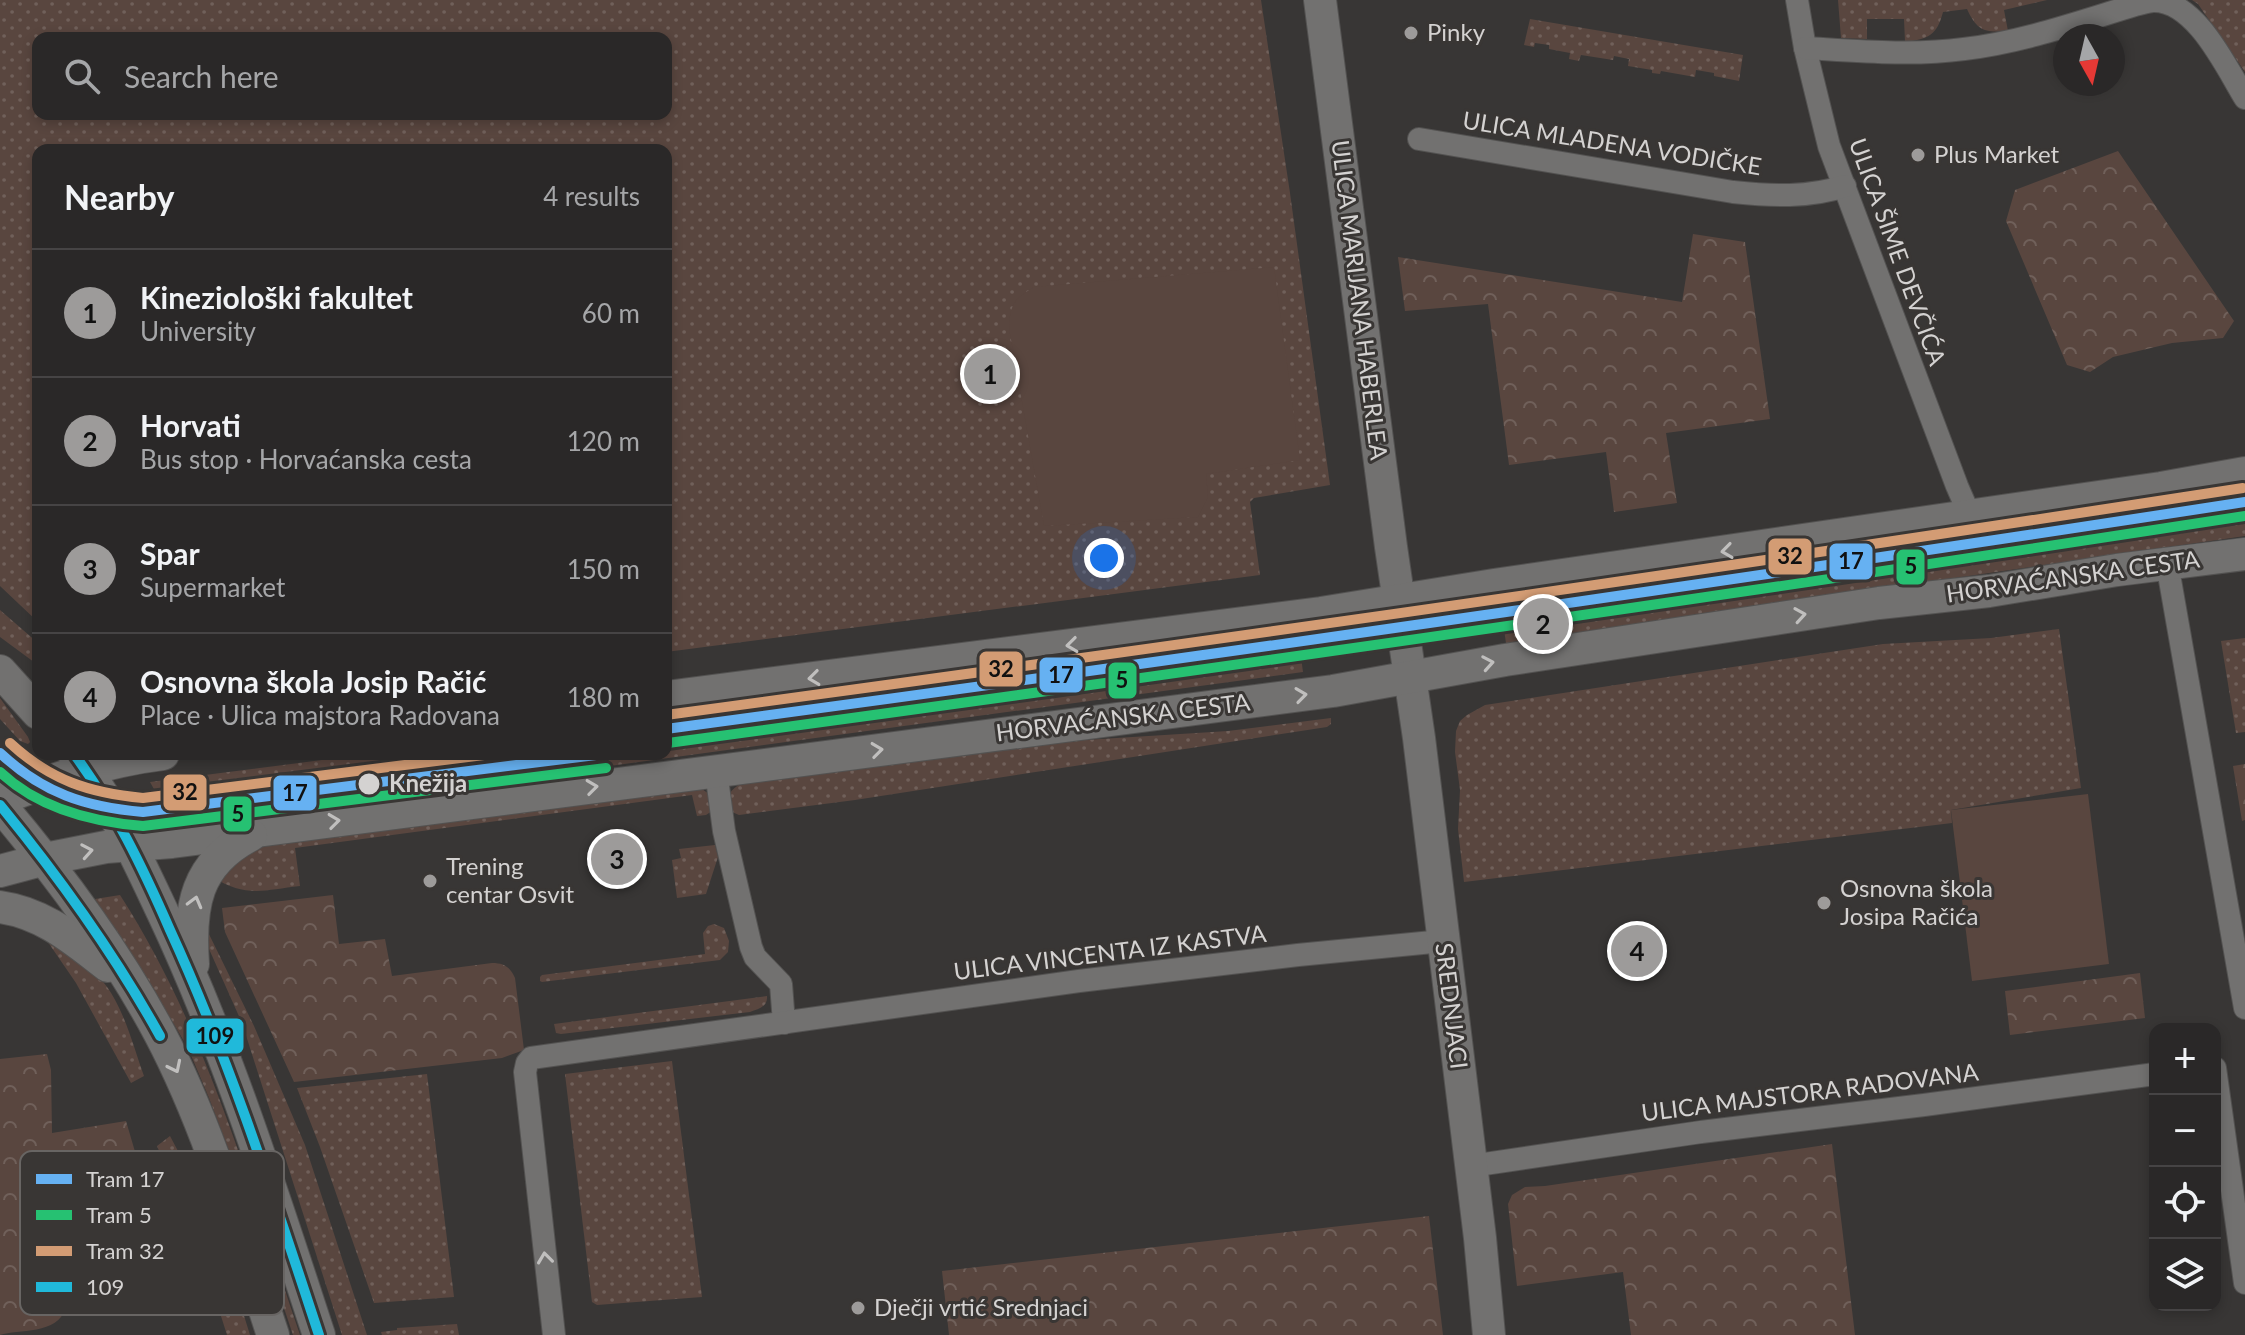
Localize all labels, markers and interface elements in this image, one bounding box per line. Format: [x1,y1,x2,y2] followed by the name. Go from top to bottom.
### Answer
[1427,17,1486,46] place label: Pinky
[1402,24,1420,42] marker: Pinky
[2053,24,2125,96] north arrow
[32,32,672,120] search box
[60,54,104,98] icon: search
[124,58,279,94] text: Search here
[1461,105,1764,180] street label: ULICA MLADENA VODIČKE
[1844,134,1953,370] street label: ULICA ŠIME DEVČIĆA
[1326,138,1395,462] street label: ULICA MARIJANA HABERLEA
[1934,139,2060,168] place label: Plus Market
[1909,146,1927,164] marker: Plus Market
[64,176,175,217] text: Nearby
[543,180,640,212] text: 4 results
[140,279,413,315] text: Kineziološki fakultet
[82,297,98,329] text: 1
[582,297,640,329] text: 60 m
[140,315,256,347] text: University
[964,344,1016,404] pin: 1
[140,407,241,443] text: Horvati
[82,425,98,457] text: 2
[567,425,640,457] text: 120 m
[140,443,472,475] text: Bus stop · Horvaćanska cesta
[140,535,200,571] text: Spar
[1767,537,1813,576] line badge: 32
[1084,538,1124,578] your location
[1720,542,1734,559] one-way arrow
[1777,542,1803,569] text: 32
[1828,542,1874,581] line badge: 17
[1944,543,2202,608] street label: HORVAĆANSKA CESTA
[1838,547,1864,574] text: 17
[1895,548,1926,586] line badge: 5
[1905,552,1917,579] text: 5
[82,553,98,585] text: 3
[567,553,640,585] text: 150 m
[140,571,285,603] text: Supermarket
[1517,594,1569,654] pin: 2
[1793,607,1807,624] one-way arrow
[1065,636,1079,653] one-way arrow
[978,650,1024,688] line badge: 32
[988,655,1014,682] text: 32
[1481,655,1495,672] one-way arrow
[1038,656,1084,694] line badge: 17
[1048,661,1074,688] text: 17
[1107,661,1138,700] line badge: 5
[140,663,487,699] text: Osnovna škola Josip Račić
[1116,666,1128,693] text: 5
[807,669,821,686] one-way arrow
[82,681,98,713] text: 4
[567,681,640,713] text: 180 m
[994,686,1252,746] street label: HORVAĆANSKA CESTA
[1295,686,1308,703] one-way arrow
[140,699,500,731] text: Place · Ulica majstora Radovana
[870,742,884,759] one-way arrow
[389,768,467,797] place label: Knežija
[356,771,382,797] marker: Knežija
[162,773,208,812] line badge: 32
[272,774,318,812] line badge: 17
[172,778,198,805] text: 32
[282,779,308,806] text: 17
[585,779,599,796] one-way arrow
[222,795,253,833] line badge: 5
[232,800,244,827] text: 5
[328,813,341,830] one-way arrow
[591,829,643,889] pin: 3
[81,843,94,860] one-way arrow
[446,851,574,908] place label: Trening centar Osvit
[421,872,439,890] marker: Trening centar Osvit
[1840,873,1993,930] place label: Osnovna škola Josipa Račića
[1815,894,1833,912] marker: Osnovna škola Josipa Račića
[186,896,203,910] one-way arrow
[952,918,1269,985] street label: ULICA VINCENTA IZ KASTVA
[1611,921,1663,981] pin: 4
[1430,941,1475,1071] street label: SREDNJACI
[185,1017,245,1055] line badge: 109
[196,1022,234,1049] text: 109
[2149,1023,2221,1311] map controls
[2149,1023,2221,1095] button: +
[1640,1056,1981,1127] street label: ULICA MAJSTORA RADOVANA
[165,1058,181,1073] one-way arrow
[2149,1095,2221,1167] button: −
[20,1151,284,1315] legend
[86,1165,165,1192] text: Tram 17
[2149,1167,2221,1239] button: locate
[86,1201,152,1228] text: Tram 5
[86,1237,165,1264] text: Tram 32
[2149,1239,2221,1311] button: layers
[536,1251,553,1264] one-way arrow
[86,1273,124,1300] text: 109
[874,1292,1088,1321] place label: Dječji vrtić Srednjaci
[849,1299,867,1317] marker: Dječji vrtić Srednjaci

